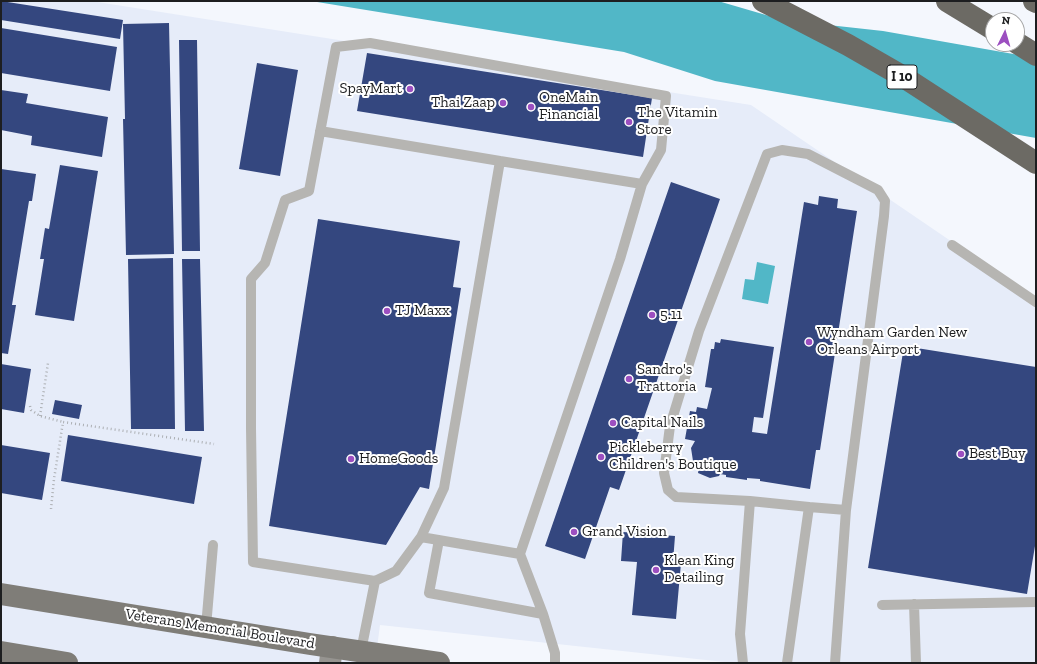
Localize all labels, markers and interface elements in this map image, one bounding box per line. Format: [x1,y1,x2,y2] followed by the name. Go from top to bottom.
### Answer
[985,12,1025,52] north arrow
[1001,14,1011,27] text: N
[887,65,917,89] road number: I 10
[339,80,402,98] place label: SpayMart
[405,84,415,94] marker: SpayMart
[539,89,598,124] place label: OneMain Financial
[431,94,495,112] place label: Thai Zaap
[498,98,508,108] marker: Thai Zaap
[526,102,536,112] marker: OneMain Financial
[637,104,717,139] place label: The Vitamin Store
[624,117,634,127] marker: The Vitamin Store
[395,302,450,320] place label: TJ Maxx
[382,306,392,316] marker: TJ Maxx
[660,306,682,324] place label: 5.11
[647,310,657,320] marker: 5.11
[817,324,967,359] place label: Wyndham Garden New Orleans Airport
[804,337,814,347] marker: Wyndham Garden New Orleans Airport
[637,361,696,396] place label: Sandro's Trattoria
[624,374,634,384] marker: Sandro's Trattoria
[621,414,703,432] place label: Capital Nails
[608,418,618,428] marker: Capital Nails
[609,439,736,474] place label: Pickleberry Children's Boutique
[969,445,1026,463] place label: Best Buy
[956,449,966,459] marker: Best Buy
[359,450,438,468] place label: HomeGoods
[596,452,606,462] marker: Pickleberry Children's Boutique
[346,454,356,464] marker: HomeGoods
[582,523,667,541] place label: Grand Vision
[569,527,579,537] marker: Grand Vision
[664,552,735,587] place label: Klean King Detailing
[651,565,661,575] marker: Klean King Detailing
[124,605,316,653] street label: Veterans Memorial Boulevard

